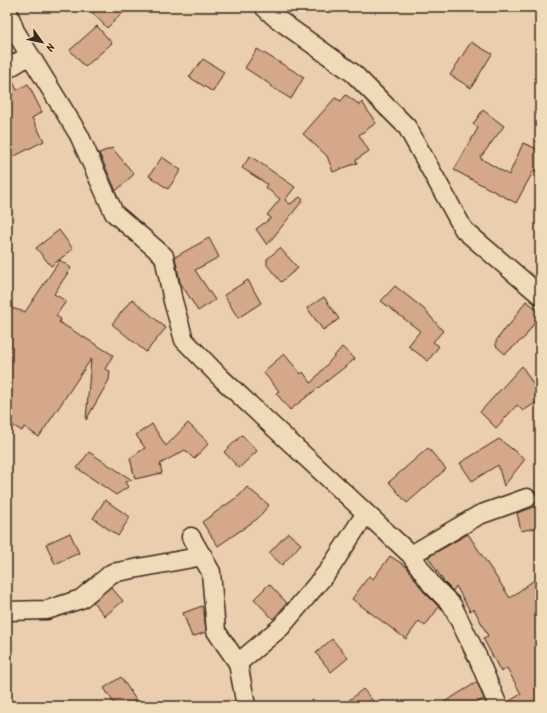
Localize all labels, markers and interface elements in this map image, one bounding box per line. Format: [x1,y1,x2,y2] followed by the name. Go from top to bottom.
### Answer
[22,22,62,62] north arrow
[40,39,59,55] text: N

